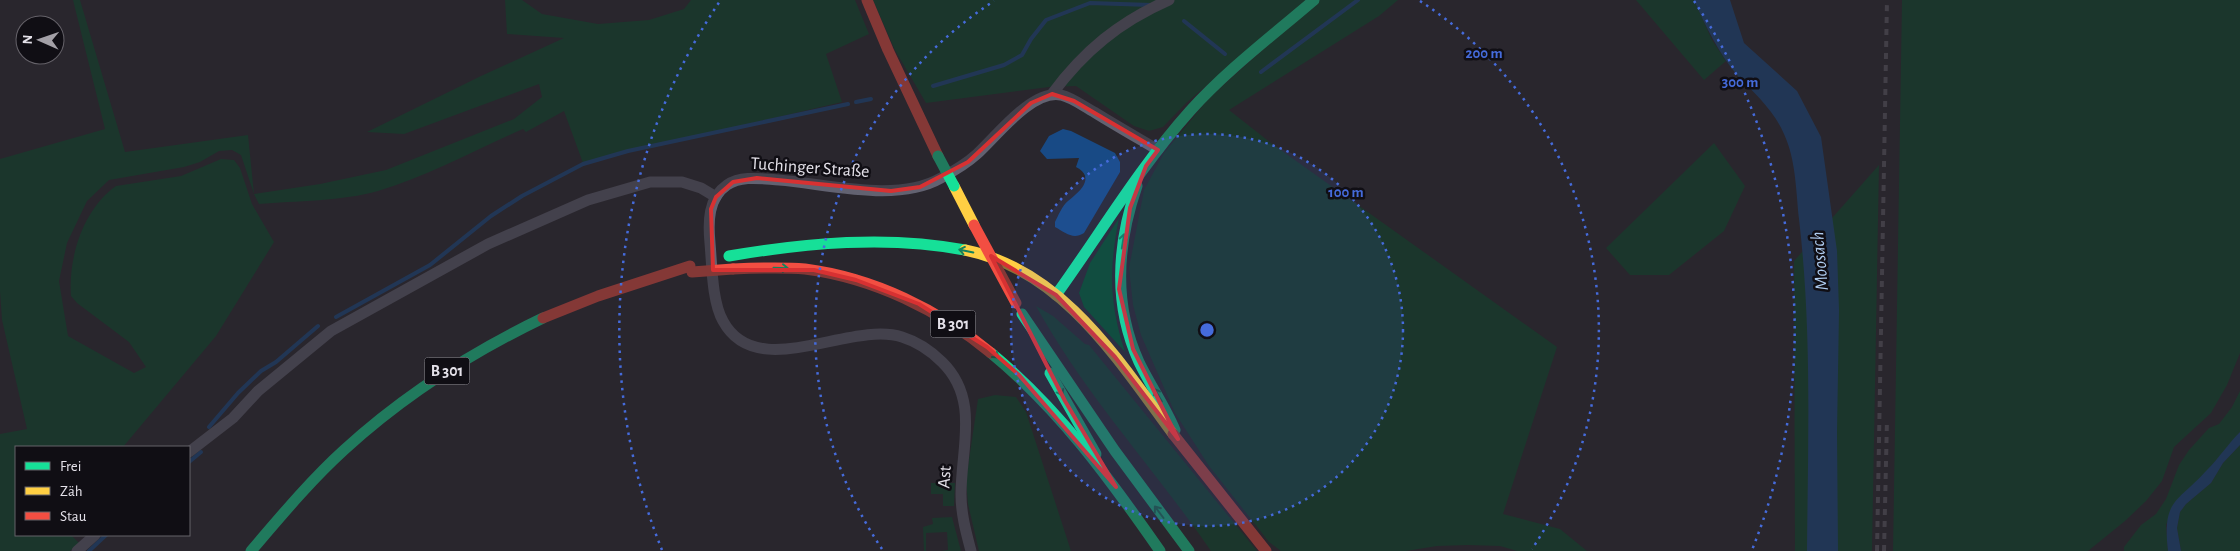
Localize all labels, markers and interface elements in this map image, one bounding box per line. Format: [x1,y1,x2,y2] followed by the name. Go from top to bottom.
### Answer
[15,15,65,65] north arrow
[21,34,35,45] text: N
[1465,46,1503,61] text: 200 m
[1722,75,1758,90] text: 300 m
[750,155,870,181] street label: Tuchinger Straße
[1328,185,1364,200] text: 100 m
[1808,231,1832,291] water label: Moosach
[1118,233,1128,249] one-way arrow
[958,246,974,255] one-way arrow
[773,263,789,272] one-way arrow
[930,310,976,338] road number: B 301
[1198,321,1216,339] centre of rings
[987,347,1000,358] one-way arrow
[424,358,470,384] road number: B 301
[1055,381,1064,396] one-way arrow
[1152,389,1162,403] one-way arrow
[15,446,190,536] legend
[60,459,81,474] text: Frei
[935,465,955,489] street label: Ast
[60,484,83,499] text: Zäh
[1154,506,1165,519] one-way arrow
[60,509,87,524] text: Stau

